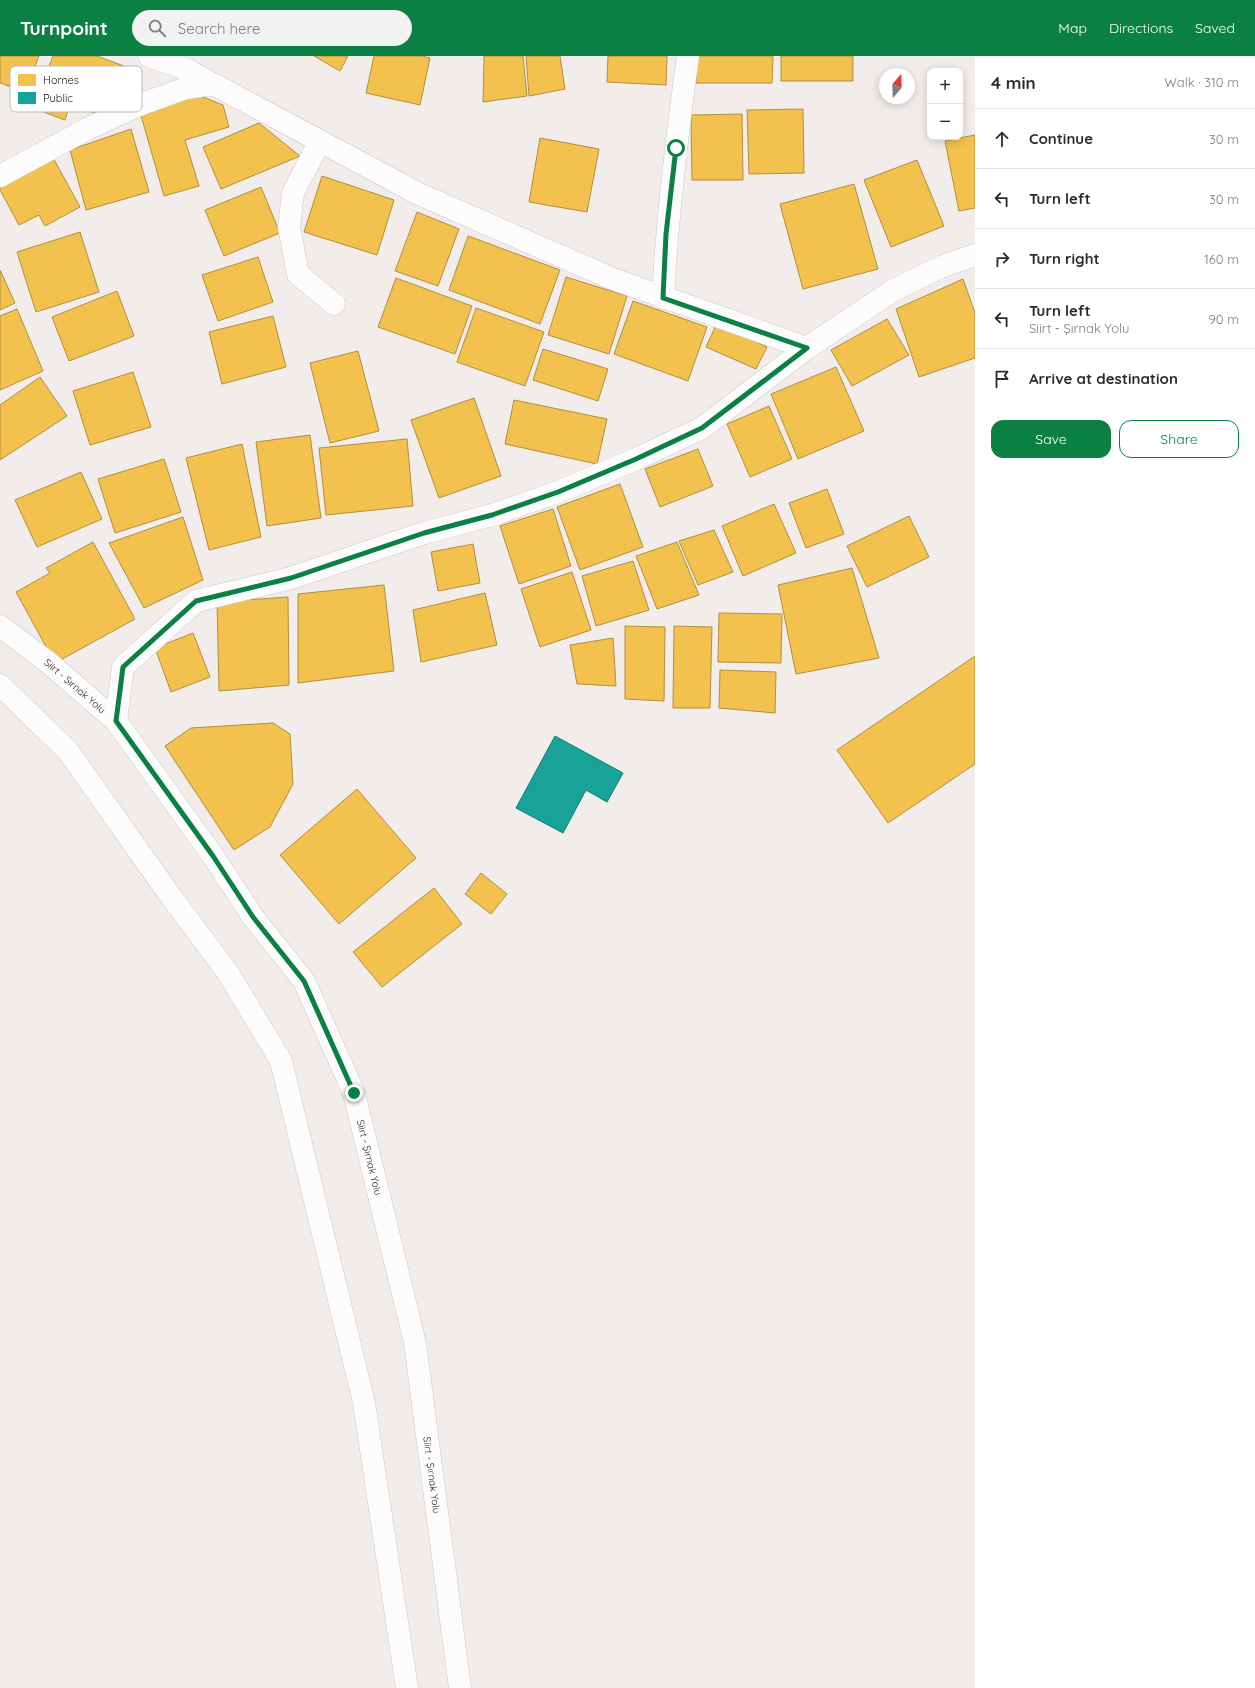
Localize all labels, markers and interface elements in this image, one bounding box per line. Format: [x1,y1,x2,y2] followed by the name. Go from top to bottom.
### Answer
[132,10,412,46] search box
[20,16,108,40] text: Turnpoint
[146,17,168,39] icon: search
[178,19,261,38] text: Search here
[1058,19,1087,37] text: Map
[1109,19,1173,37] text: Directions
[1195,19,1235,37] text: Saved
[10,66,142,112] legend
[879,68,915,104] north arrow
[927,68,963,140] map controls
[927,68,963,104] button: +
[991,72,1036,93] text: 4 min
[43,73,79,87] text: Homes
[1164,74,1239,90] text: Walk · 310 m
[43,91,73,105] text: Public
[927,104,963,140] button: −
[991,128,1013,150] icon: ahead
[1029,129,1093,148] text: Continue
[1209,131,1239,147] text: 30 m
[667,139,685,157] route start
[991,188,1013,210] icon: left
[1029,189,1091,208] text: Turn left
[1209,191,1239,207] text: 30 m
[991,248,1013,270] icon: right
[1029,249,1100,268] text: Turn right
[1204,251,1239,267] text: 160 m
[1029,301,1091,320] text: Turn left
[991,308,1013,330] icon: left
[1209,311,1239,327] text: 90 m
[1029,320,1129,336] text: Siirt - Şırnak Yolu
[991,368,1013,390] icon: arrive
[1029,369,1178,388] text: Arrive at destination
[991,420,1111,458] button: Save
[1119,420,1239,458] button: Share
[42,656,108,716] street label: Siirt - Şırnak Yolu
[345,1084,363,1102] route end
[354,1118,385,1197] street label: Siirt - Şırnak Yolu
[420,1436,443,1514] street label: Siirt - Şırnak Yolu

